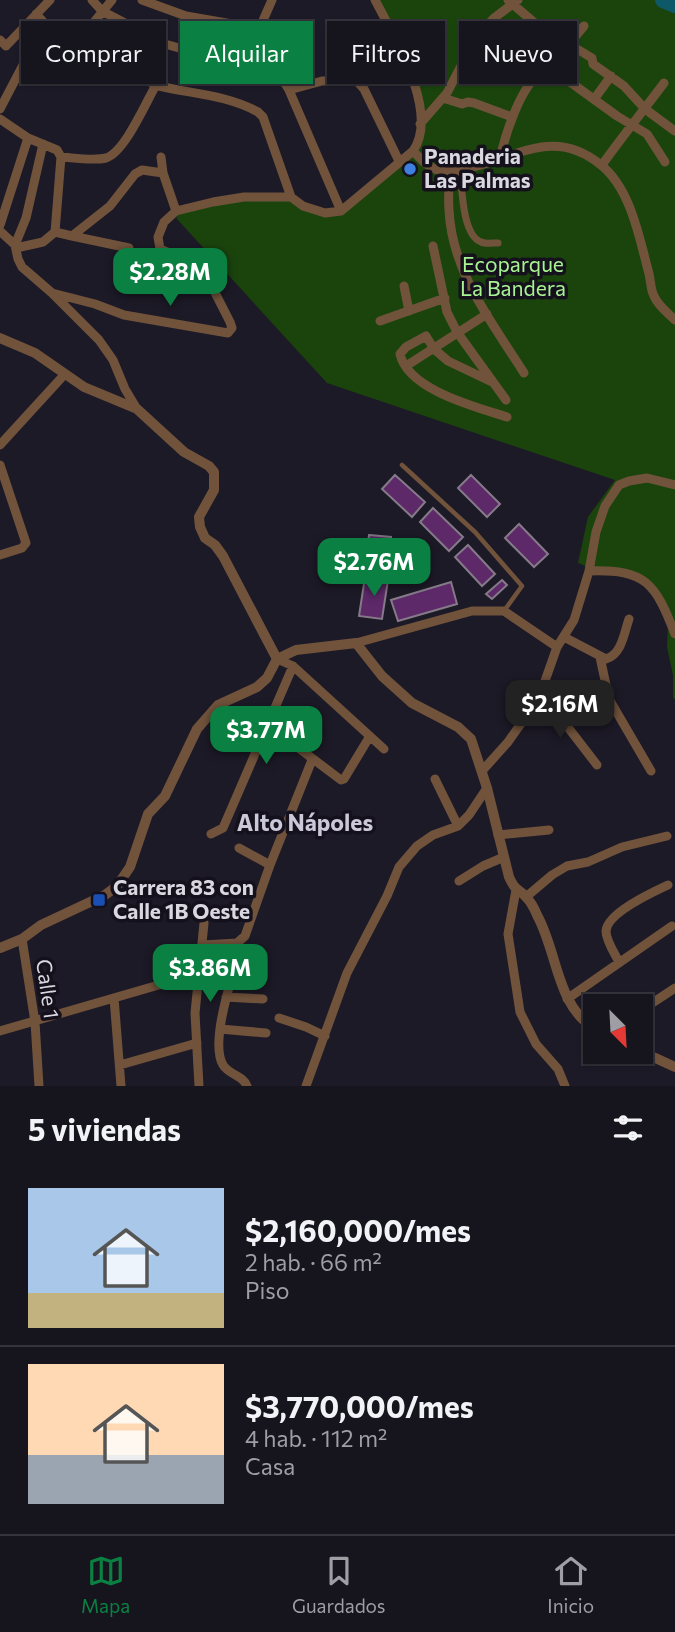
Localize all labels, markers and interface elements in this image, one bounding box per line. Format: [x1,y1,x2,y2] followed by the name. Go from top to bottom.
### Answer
[21,21,166,84] chip: Comprar
[180,21,313,84] chip: Alquilar
[327,21,445,84] chip: Filtros
[459,21,577,84] chip: Nuevo
[424,143,531,192] place label: Panaderia Las Palmas
[402,161,418,177] marker: Panaderia Las Palmas
[113,248,227,308] pin: $2.28M
[460,251,566,300] park label: Ecoparque La Bandera
[129,257,211,285] text: $2.28M
[317,538,431,598] pin: $2.76M
[333,547,415,575] text: $2.76M
[503,680,617,740] pin: $2.16M
[521,689,599,717] text: $2.16M
[209,706,323,766] pin: $3.77M
[226,715,306,743] text: $3.77M
[237,808,373,836] district label: Alto Nápoles
[113,874,254,923] place label: Carrera 83 con Calle 1B Oeste
[91,892,107,908] marker: Carrera 83 con Calle 1B Oeste
[153,944,267,1004] pin: $3.86M
[169,953,251,981] text: $3.86M
[32,957,65,1020] street label: Calle 1
[583,994,653,1064] north arrow
[583,994,653,1064] map controls
[609,1109,647,1147] icon: filters
[28,1110,181,1147] text: 5 viviendas
[245,1211,471,1248] text: $2,160,000/mes
[84,1216,168,1300] icon: home
[245,1248,382,1276] text: 2 hab. · 66 m²
[245,1276,290,1304] text: Piso
[245,1387,474,1424] text: $3,770,000/mes
[84,1392,168,1476] icon: home
[245,1424,387,1452] text: 4 hab. · 112 m²
[245,1452,295,1480] text: Casa
[81,1552,130,1617] tab: Mapa
[292,1552,385,1617] tab: Guardados
[547,1552,594,1617] tab: Inicio

